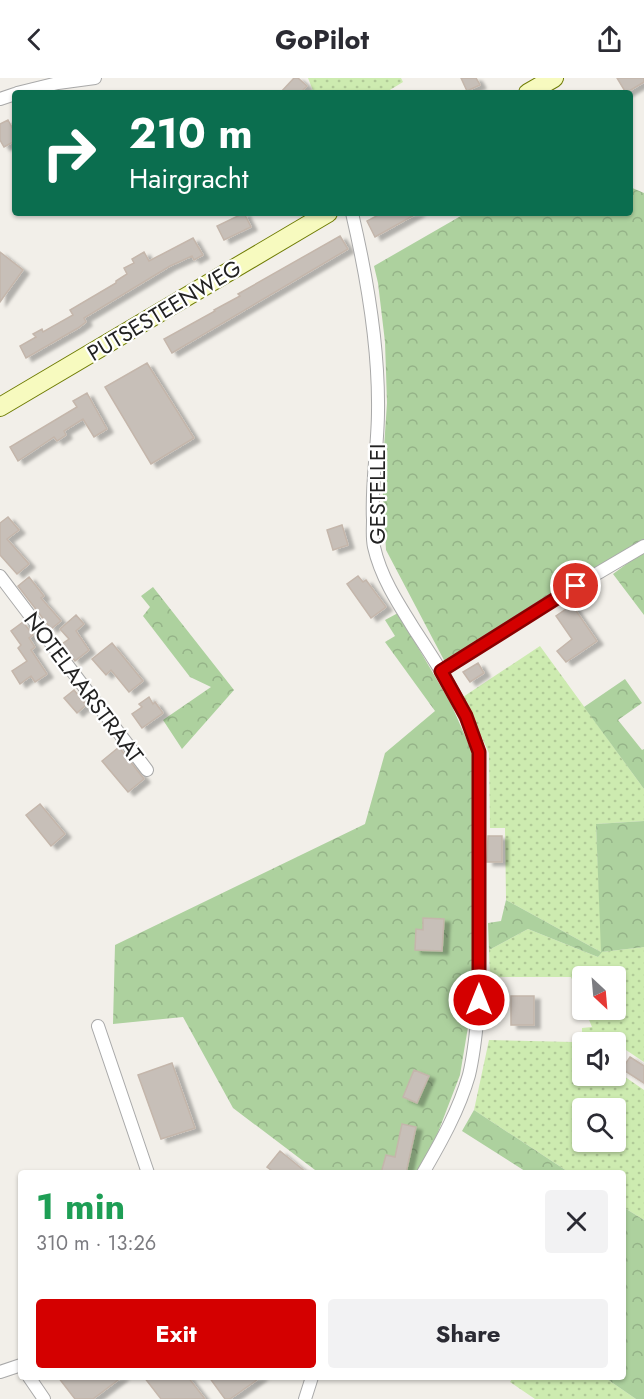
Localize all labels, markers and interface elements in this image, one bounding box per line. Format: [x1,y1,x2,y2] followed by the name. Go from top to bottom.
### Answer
[275,20,369,59] text: GoPilot
[18,23,51,56] icon: back
[593,23,626,56] icon: share
[129,103,253,164] text: 210 m
[30,114,108,192] icon: right
[129,159,248,198] text: Hairgracht
[81,251,247,369] street label: PUTSESTEENWEG
[361,444,393,544] street label: GESTELLEI
[550,560,601,611] pin
[559,569,592,602] icon: arrive
[17,605,152,770] street label: NOTELAARSTRAAT
[572,966,626,1020] north arrow
[572,966,626,1152] map controls
[447,968,511,1032] position arrow
[572,1032,626,1086] button: sound
[572,1098,626,1152] button: search
[36,1180,125,1232] text: 1 min
[545,1190,608,1253] button: close
[36,1229,156,1258] text: 310 m · 13:26
[36,1299,316,1368] button: Exit
[328,1299,608,1368] button: Share

